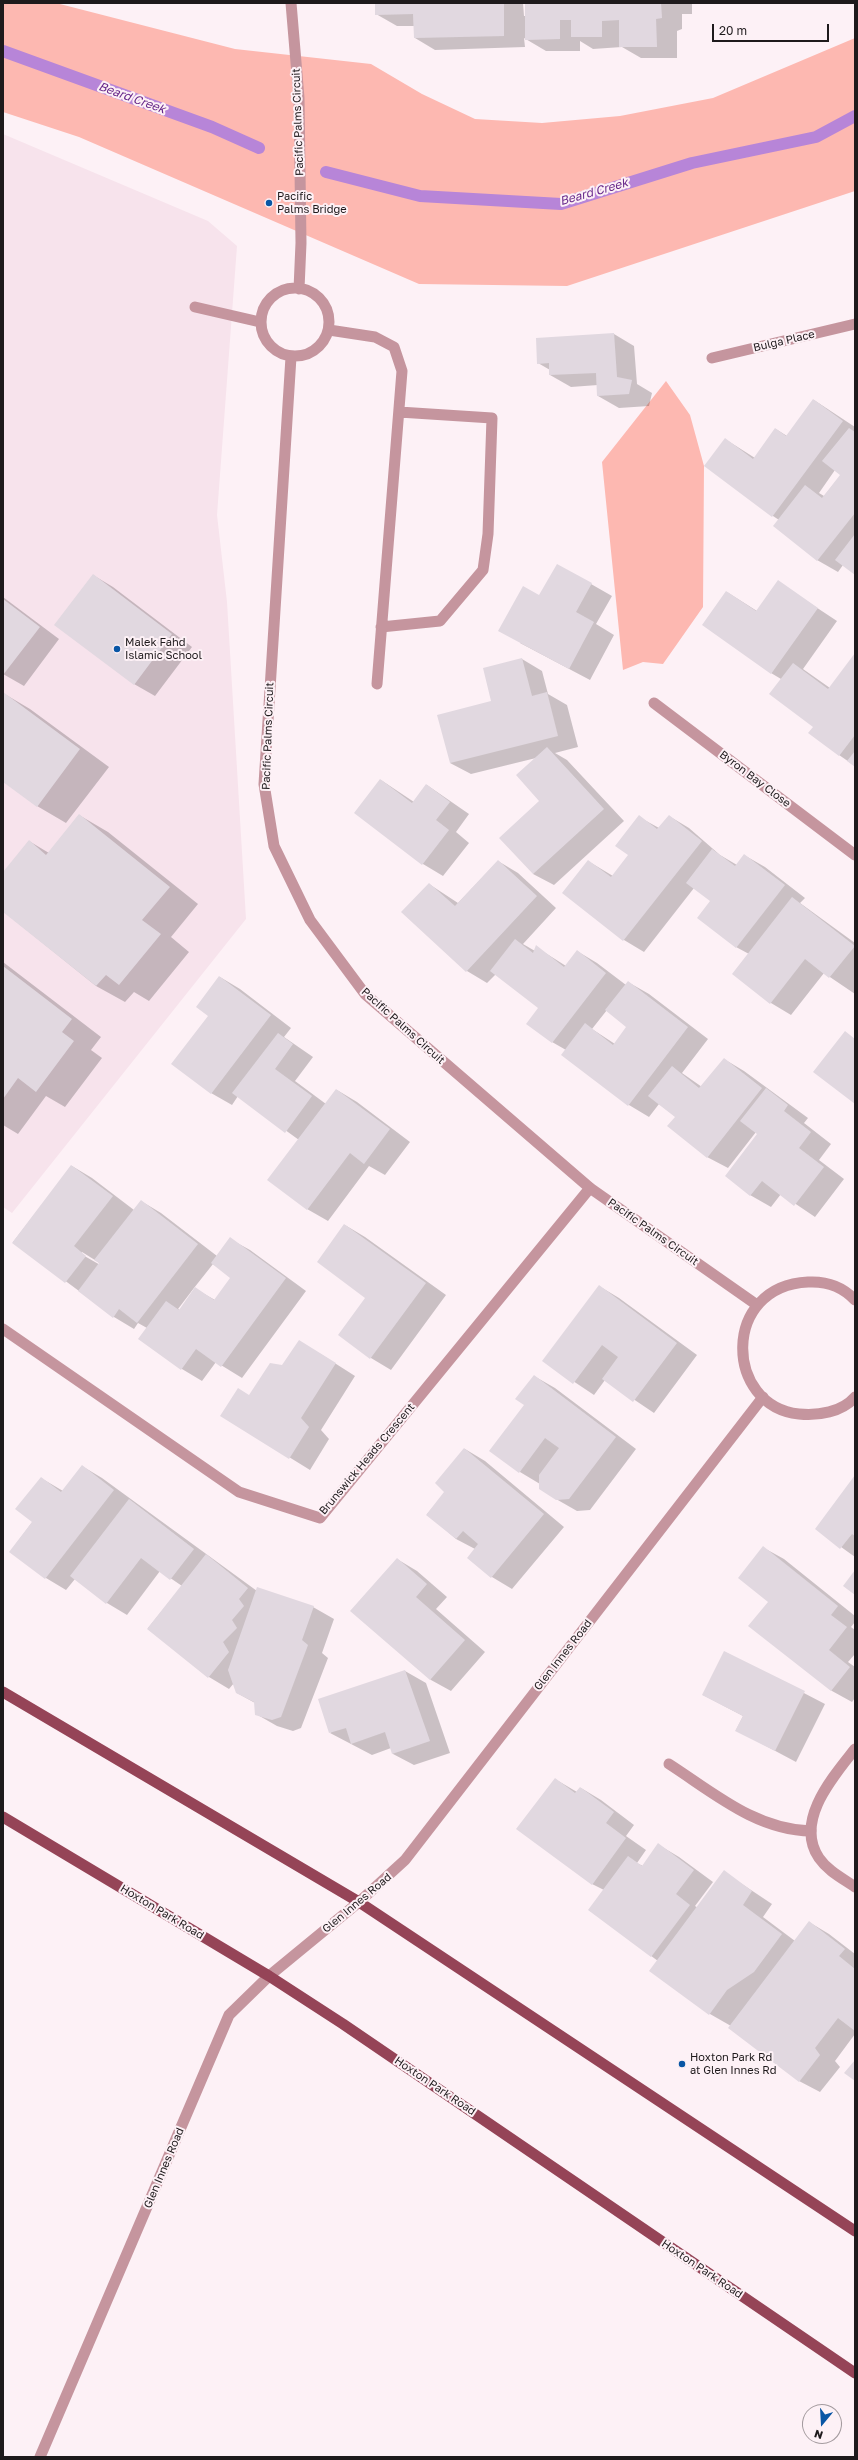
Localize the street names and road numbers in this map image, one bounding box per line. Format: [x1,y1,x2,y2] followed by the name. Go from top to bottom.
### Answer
[290,68,306,176] street label: Pacific Palms Circuit
[752,328,816,354] street label: Bulga Place
[260,682,276,790] street label: Pacific Palms Circuit
[717,748,793,810] street label: Byron Bay Close
[359,985,447,1067] street label: Pacific Palms Circuit
[605,1196,701,1268] street label: Pacific Palms Circuit
[317,1401,417,1517] street label: Brunswick Heads Crescent
[531,1617,595,1693] street label: Glen Innes Road
[320,1870,394,1936] street label: Glen Innes Road
[118,1882,206,1942] street label: Hoxton Park Road
[392,2054,478,2118] street label: Hoxton Park Road
[141,2126,187,2210] street label: Glen Innes Road
[659,2237,745,2301] street label: Hoxton Park Road

